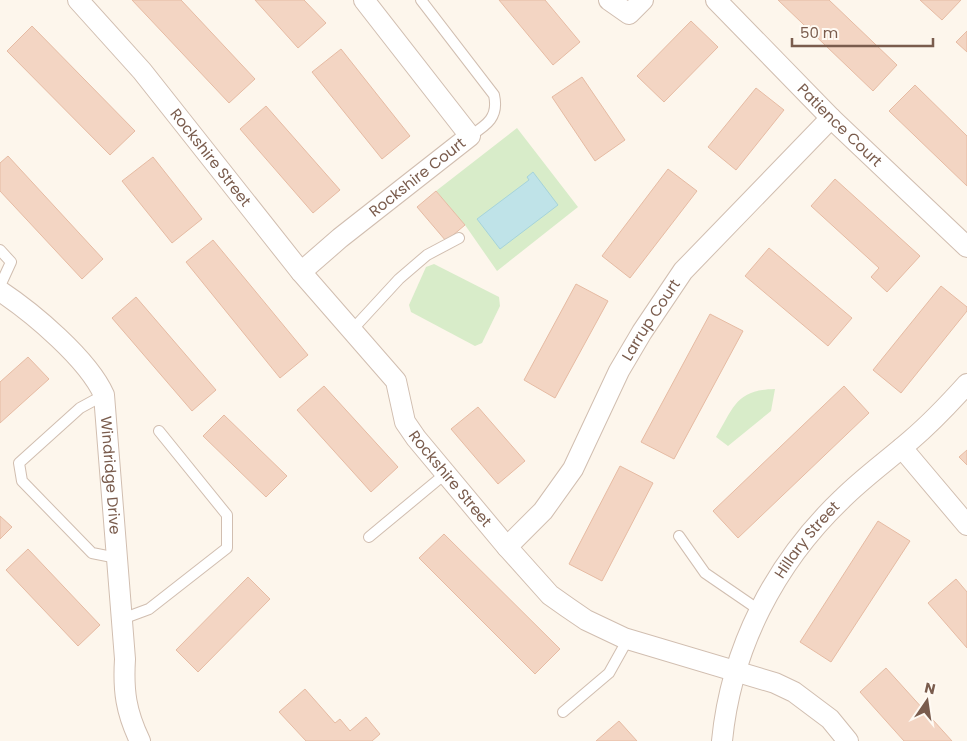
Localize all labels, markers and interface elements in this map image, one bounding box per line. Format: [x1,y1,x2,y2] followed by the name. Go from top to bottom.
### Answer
[792,15,933,47] scale bar
[800,22,838,43] text: 50 m
[793,79,887,171] street label: Patience Court
[166,104,256,211] street label: Rockshire Street
[364,132,470,221] street label: Rockshire Court
[616,275,685,364] street label: Larrup Court
[96,415,126,535] street label: Windridge Drive
[404,426,497,531] street label: Rockshire Street
[769,496,844,582] street label: Hillary Street
[902,676,952,726] north arrow
[923,677,937,699] text: N

